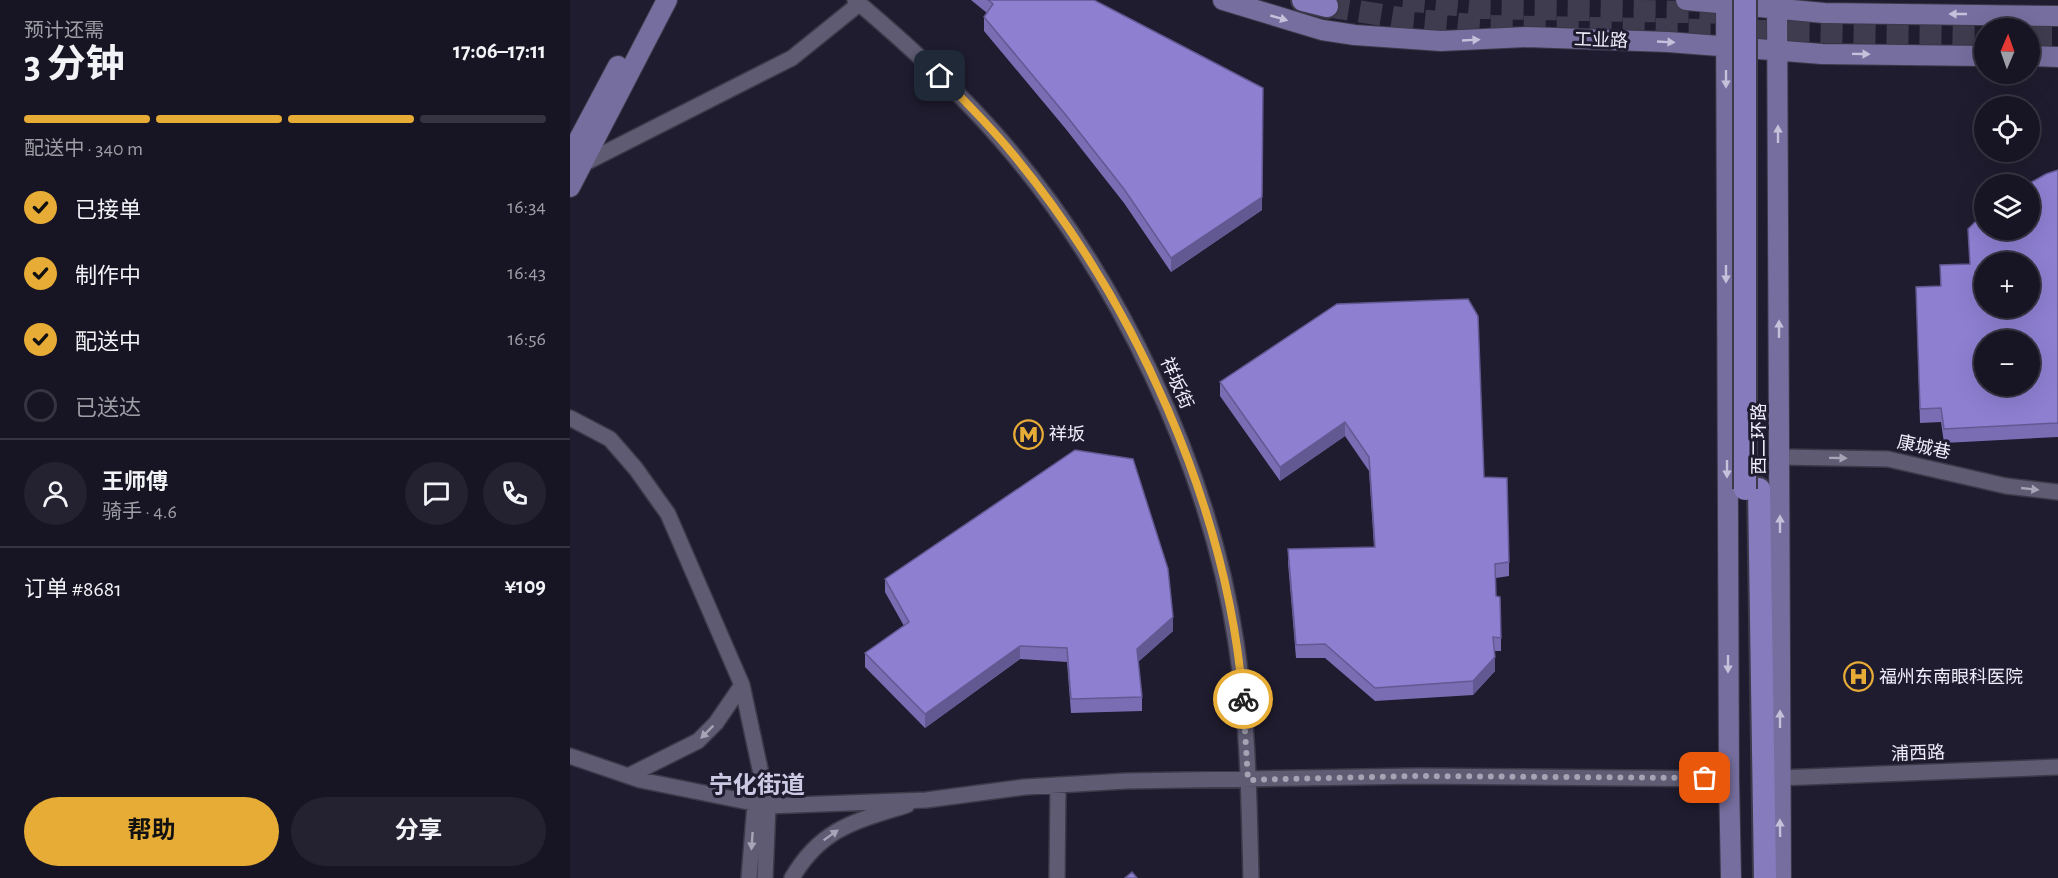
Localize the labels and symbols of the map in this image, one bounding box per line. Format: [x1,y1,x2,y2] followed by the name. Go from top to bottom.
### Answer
[1948,10,1967,19] one-way arrow
[1270,14,1288,23] one-way arrow
[1974,18,2040,84] north arrow
[1574,29,1628,51] street label: 工业路
[1462,35,1481,44] one-way arrow
[1657,37,1676,46] one-way arrow
[1851,49,1870,59] one-way arrow
[914,50,965,101] pin
[1721,70,1731,89] one-way arrow
[1774,125,1783,144] one-way arrow
[1721,265,1731,284] one-way arrow
[1774,320,1784,339] one-way arrow
[1157,354,1197,412] street label: 祥坂街
[1749,403,1769,475] street label: 西二环路
[1012,418,1044,450] metro station icon: 祥坂
[1049,424,1085,444] place label: 祥坂
[1896,432,1952,462] street label: 康城巷
[1829,453,1848,463] one-way arrow
[1722,460,1732,479] one-way arrow
[2020,484,2039,494] one-way arrow
[1775,515,1785,534] one-way arrow
[1723,655,1733,674] one-way arrow
[1842,661,1874,693] hospital icon: 福州东南眼科医院
[1879,667,2023,687] place label: 福州东南眼科医院
[1213,669,1273,729] courier
[1775,710,1785,729] one-way arrow
[701,725,715,739] one-way arrow
[1891,742,1945,764] street label: 浦西路
[1679,752,1730,803] pin
[709,772,805,798] district label: 宁化街道
[1775,818,1785,837] one-way arrow
[822,829,838,841] one-way arrow
[747,832,757,851] one-way arrow

